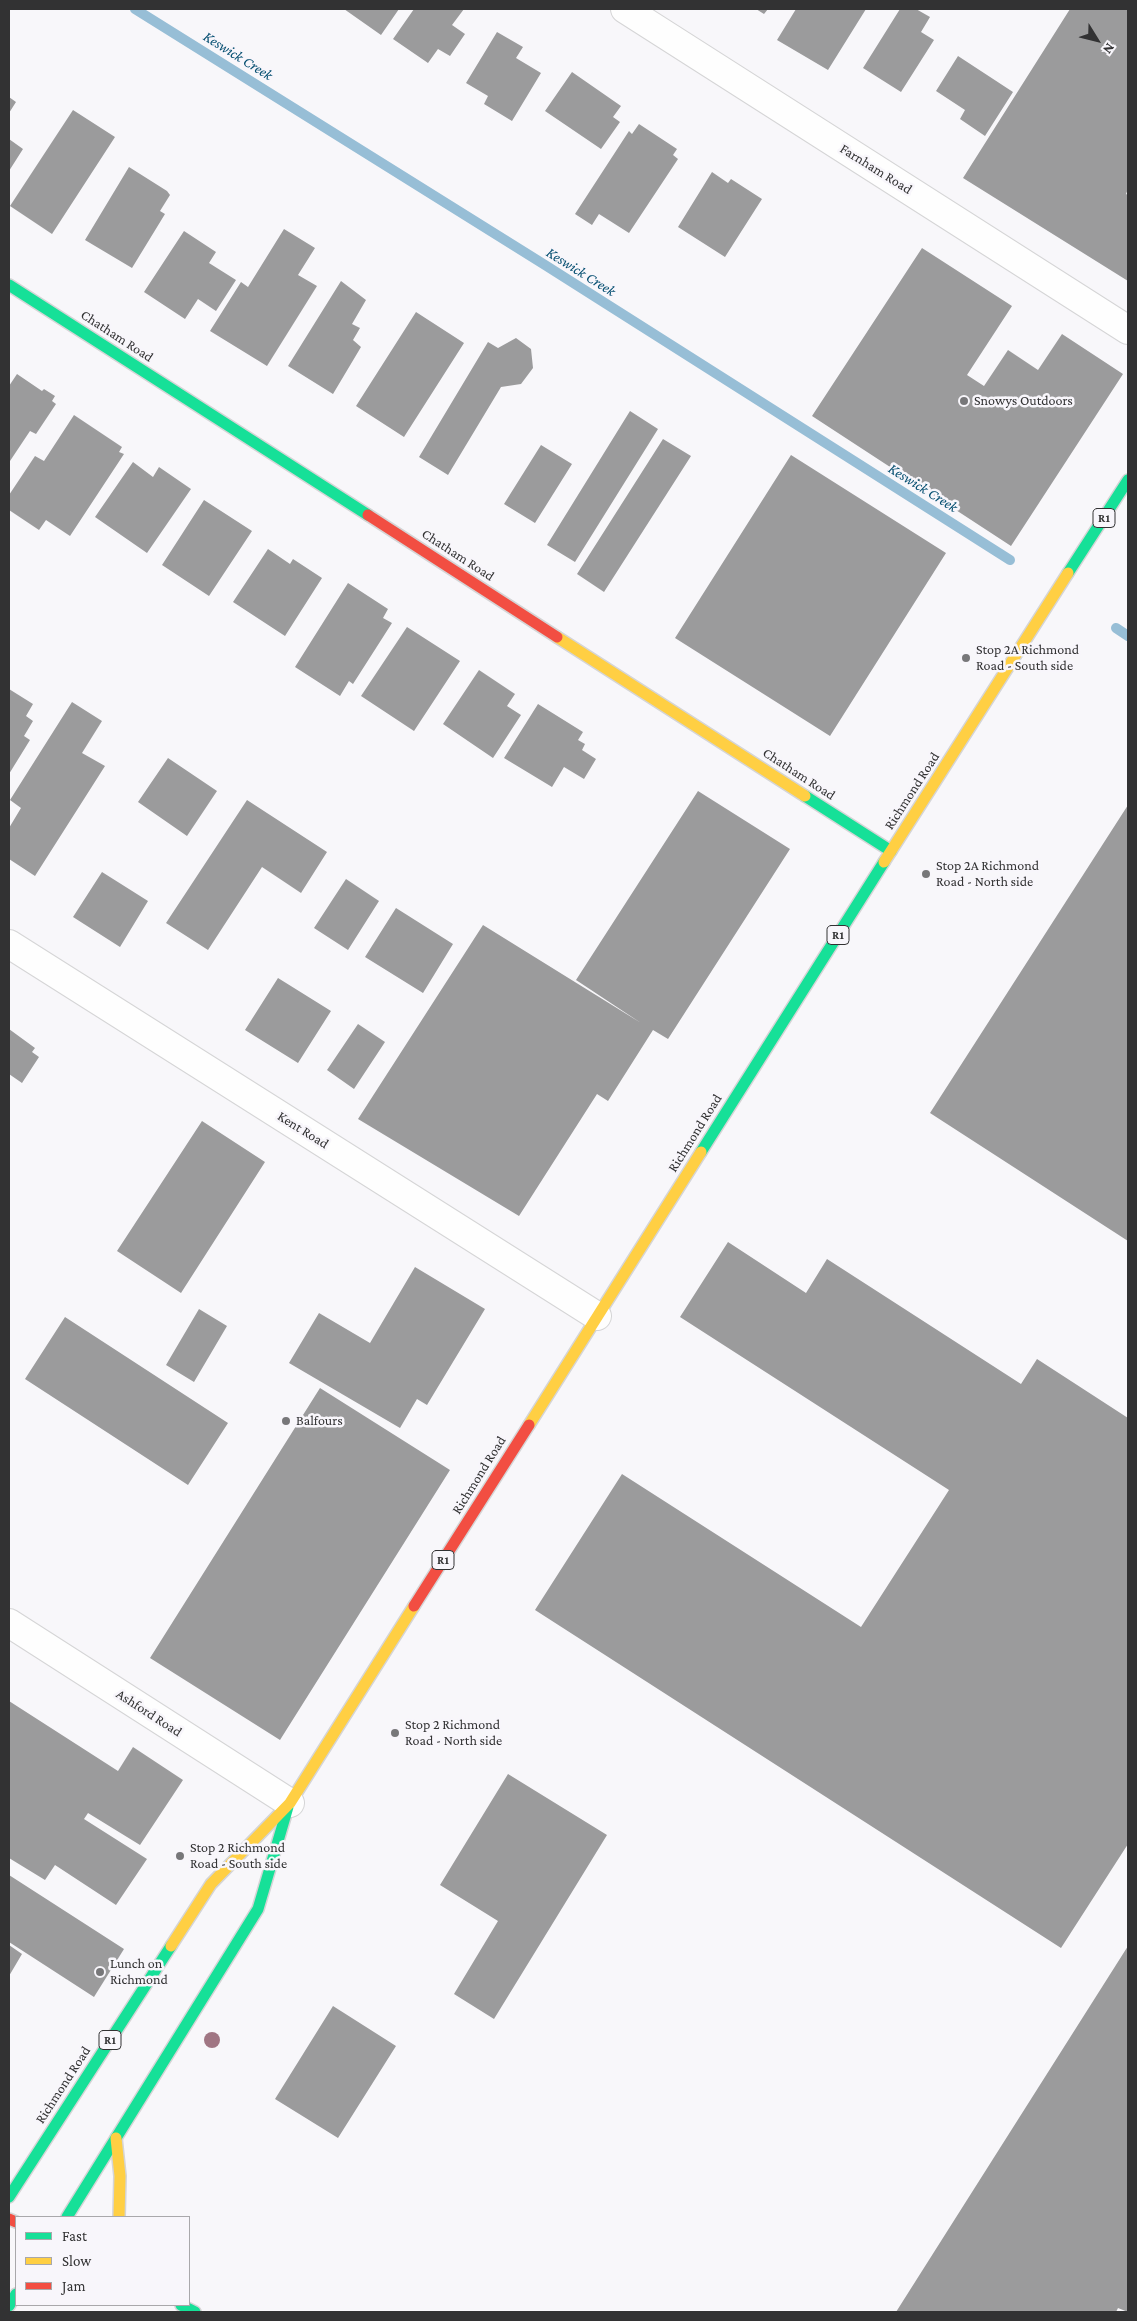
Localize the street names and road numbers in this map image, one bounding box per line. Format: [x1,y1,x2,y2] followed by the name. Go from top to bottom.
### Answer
[837,140,915,198] street label: Farnham Road
[78,306,156,366] street label: Chatham Road
[1093,508,1115,528] road number: R1
[419,525,497,585] street label: Chatham Road
[760,744,838,804] street label: Chatham Road
[881,749,943,833] street label: Richmond Road
[827,926,849,944] road number: R1
[664,1091,726,1175] street label: Richmond Road
[274,1108,332,1152] street label: Kent Road
[448,1433,510,1517] street label: Richmond Road
[432,1550,454,1570] road number: R1
[113,1686,185,1740] street label: Ashford Road
[99,2030,121,2050] road number: R1
[32,2043,94,2127] street label: Richmond Road

